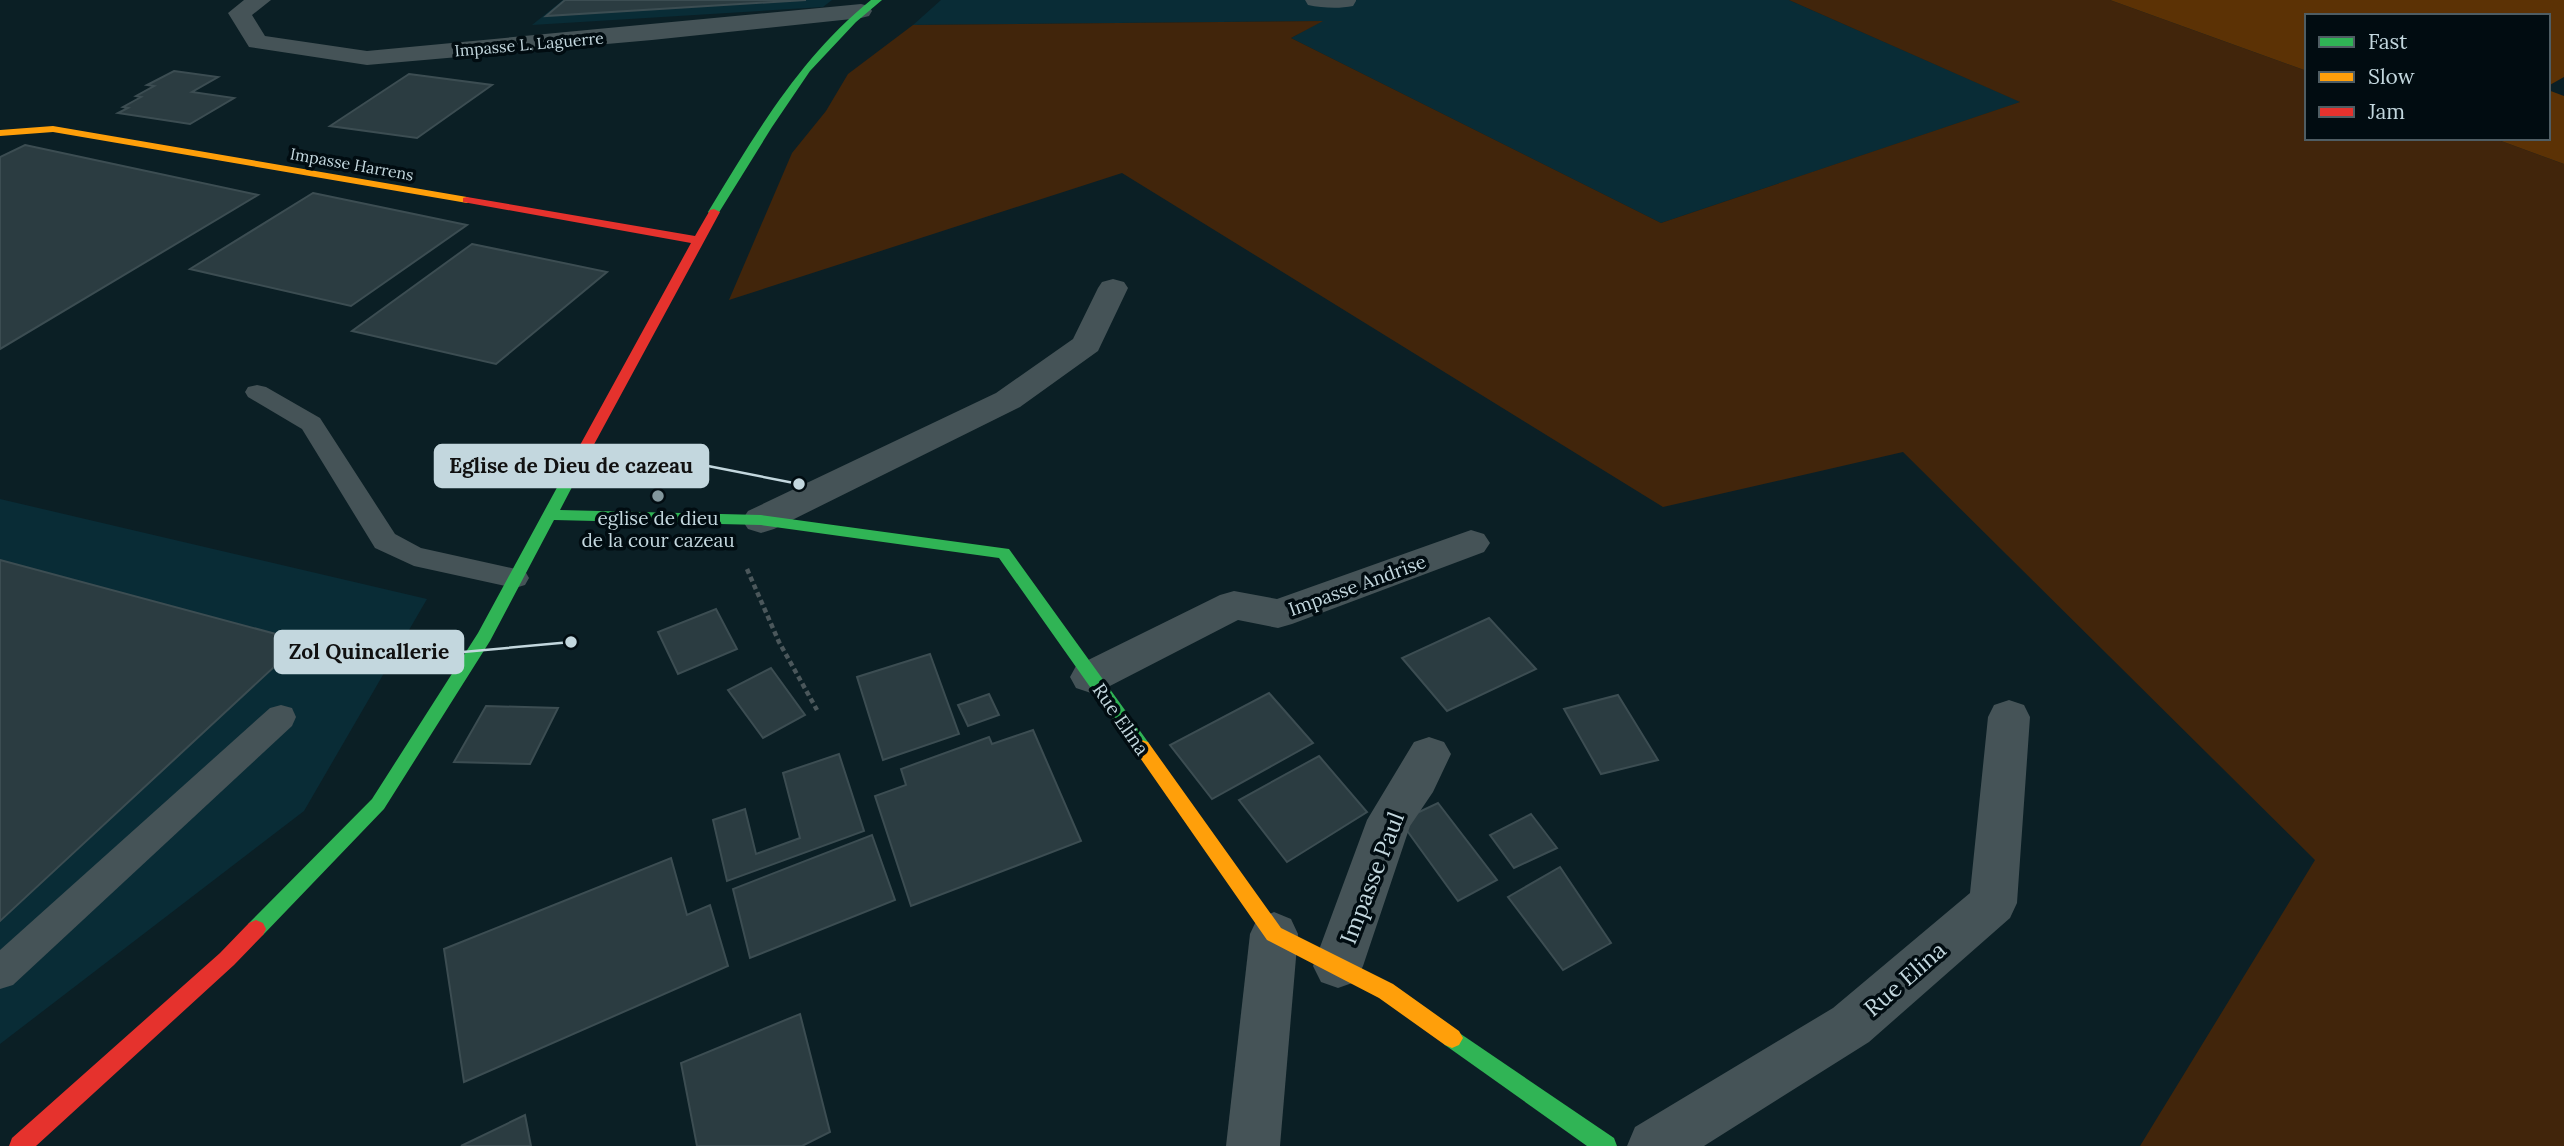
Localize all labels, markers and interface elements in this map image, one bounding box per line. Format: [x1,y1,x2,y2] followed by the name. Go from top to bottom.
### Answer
[2305,14,2550,140] legend
[454,27,605,60] street label: Impasse L. Laguerre
[2368,28,2408,55] text: Fast
[2368,63,2415,90] text: Slow
[2367,98,2405,125] text: Jam
[289,143,415,185] street label: Impasse Harrens
[435,445,708,487] callout: Eglise de Dieu de cazeau
[449,452,693,479] text: Eglise de Dieu de cazeau
[650,488,666,504] marker: eglise de dieu de la cour cazeau
[581,506,735,552] place label: eglise de dieu de la cour cazeau
[1285,549,1429,621] street label: Impasse Andrise
[275,631,463,673] callout: Zol Quincallerie
[289,638,449,665] text: Zol Quincallerie
[1088,678,1155,760] street label: Rue Elina
[1333,808,1410,948] street label: Impasse Paul
[1858,935,1952,1022] street label: Rue Elina

